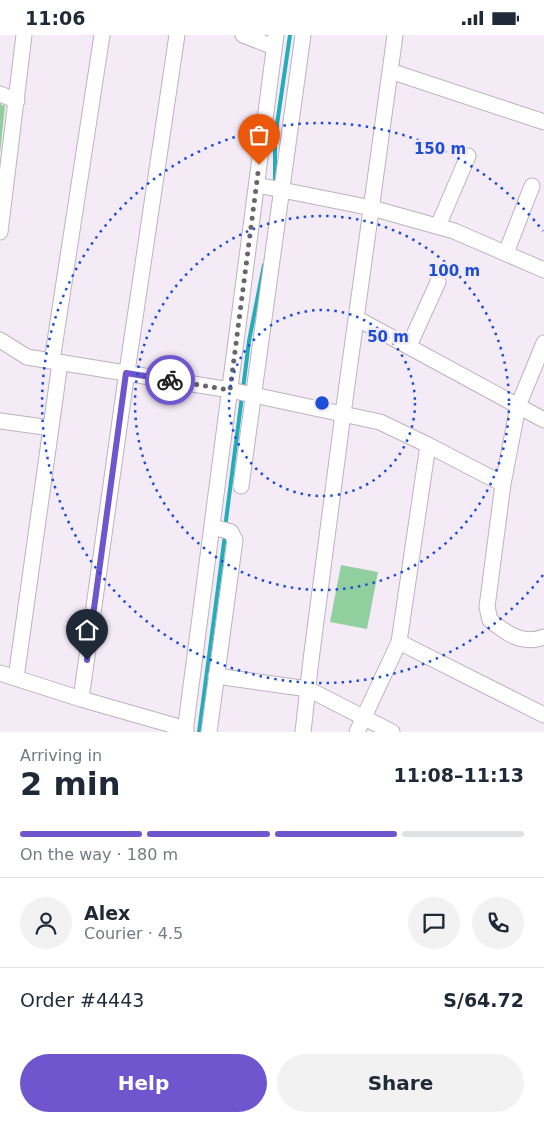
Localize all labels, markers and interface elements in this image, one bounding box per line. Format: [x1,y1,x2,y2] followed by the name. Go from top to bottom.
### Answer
[25,7,85,29] text: 11:06
[238,114,280,165] pin
[245,121,273,149] icon: bag
[414,140,466,158] text: 150 m
[428,262,480,280] text: 100 m
[367,328,409,346] text: 50 m
[145,355,195,405] courier
[156,366,184,394] icon: bike
[313,394,331,412] centre of rings
[66,609,108,660] pin
[73,616,101,644] icon: home
[20,746,102,765] text: Arriving in
[394,764,524,786] text: 11:08–11:13
[20,765,121,803] text: 2 min
[20,845,178,864] text: On the way · 180 m
[20,897,72,949] button: person
[408,897,460,949] button: chat
[472,897,524,949] button: phone
[84,902,130,924] text: Alex
[84,924,183,943] text: Courier · 4.5
[20,989,144,1011] text: Order #4443
[443,989,524,1011] text: S/64.72
[20,1054,267,1112] button: Help
[277,1054,524,1112] button: Share

